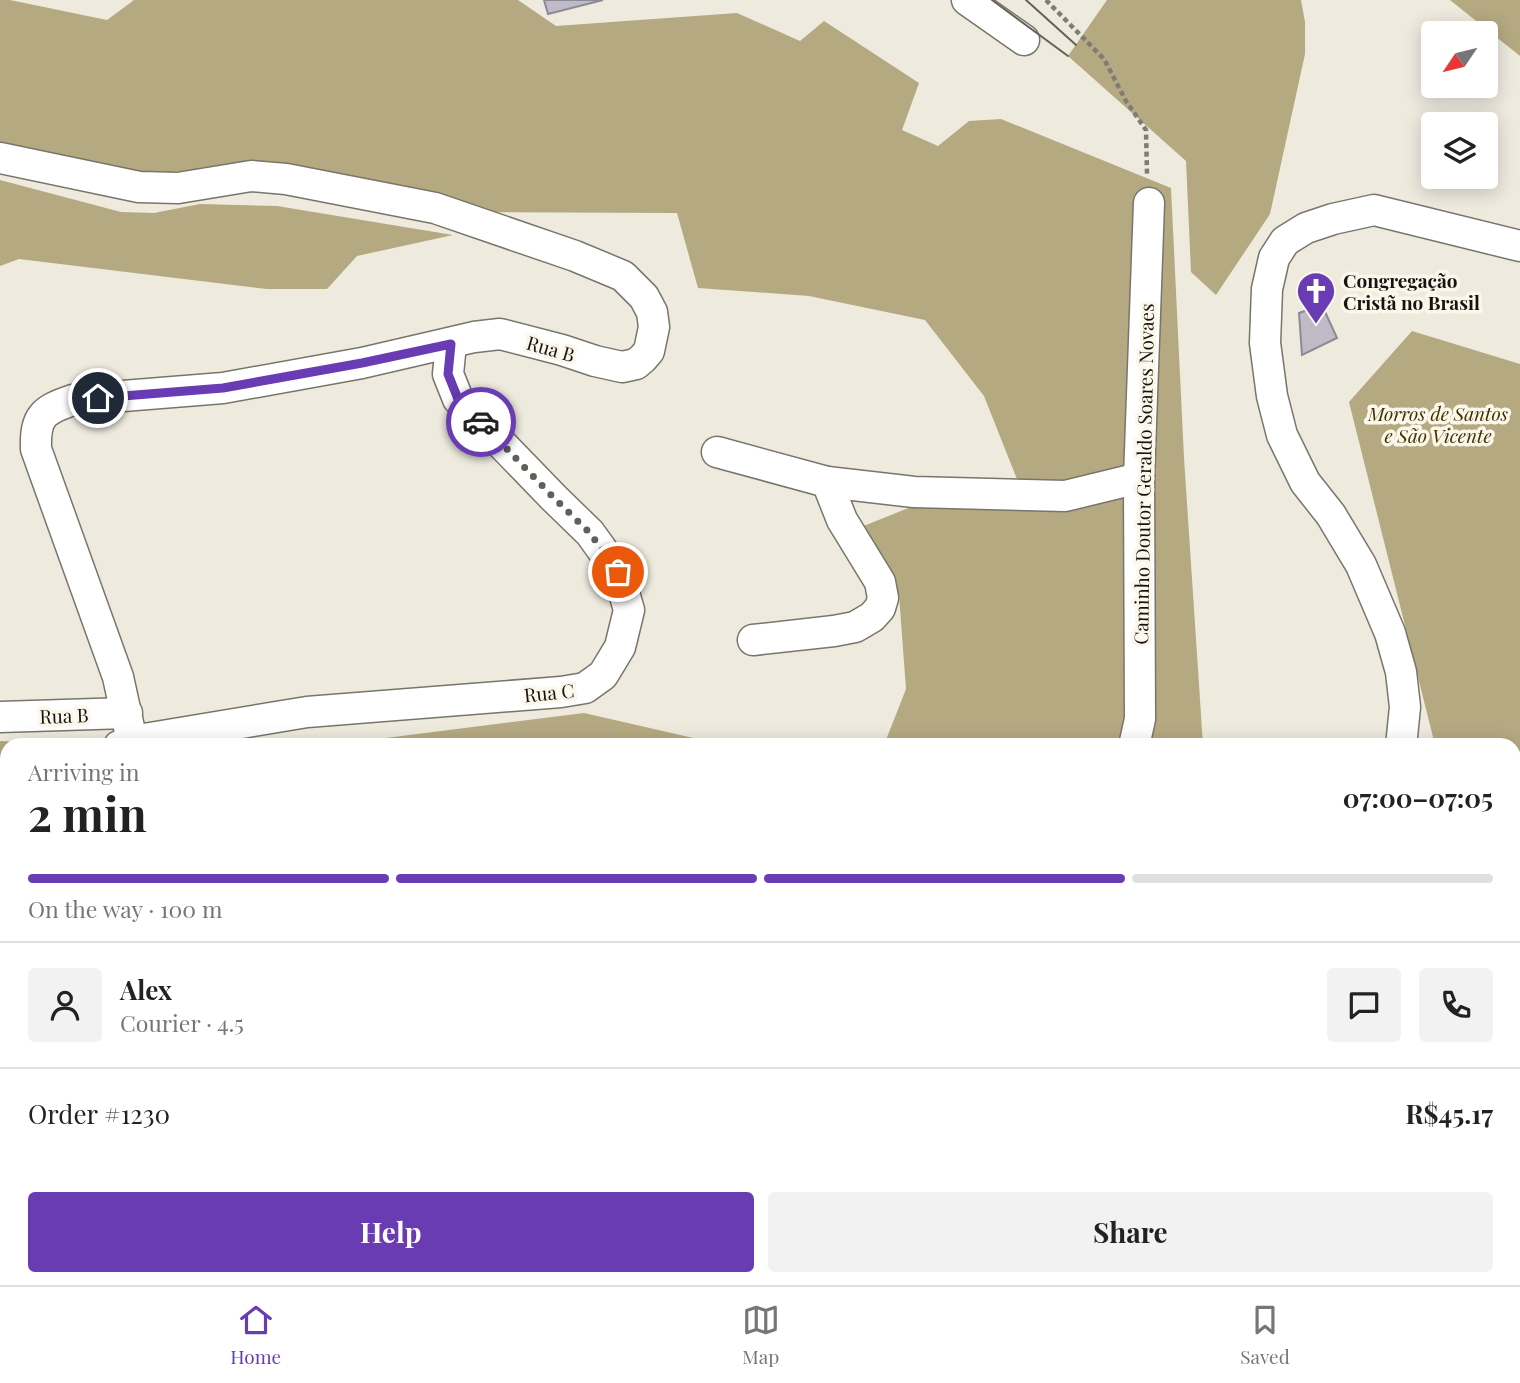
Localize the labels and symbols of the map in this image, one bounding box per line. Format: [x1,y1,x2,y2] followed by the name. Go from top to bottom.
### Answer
[1421,21,1498,98] north arrow
[1343,267,1480,315] place label: Congregação Cristã no Brasil
[1295,270,1337,325] church icon: Congregação Cristã no Brasil
[1127,303,1159,645] street label: Caminho Doutor Geraldo Soares Novaes
[524,329,578,367] street label: Rua B
[68,368,128,428] pin
[446,387,516,457] courier
[1367,400,1508,448] park label: Morros de Santos e São Vicente
[588,542,648,602] pin
[523,676,575,708] street label: Rua C
[39,701,89,729] street label: Rua B

